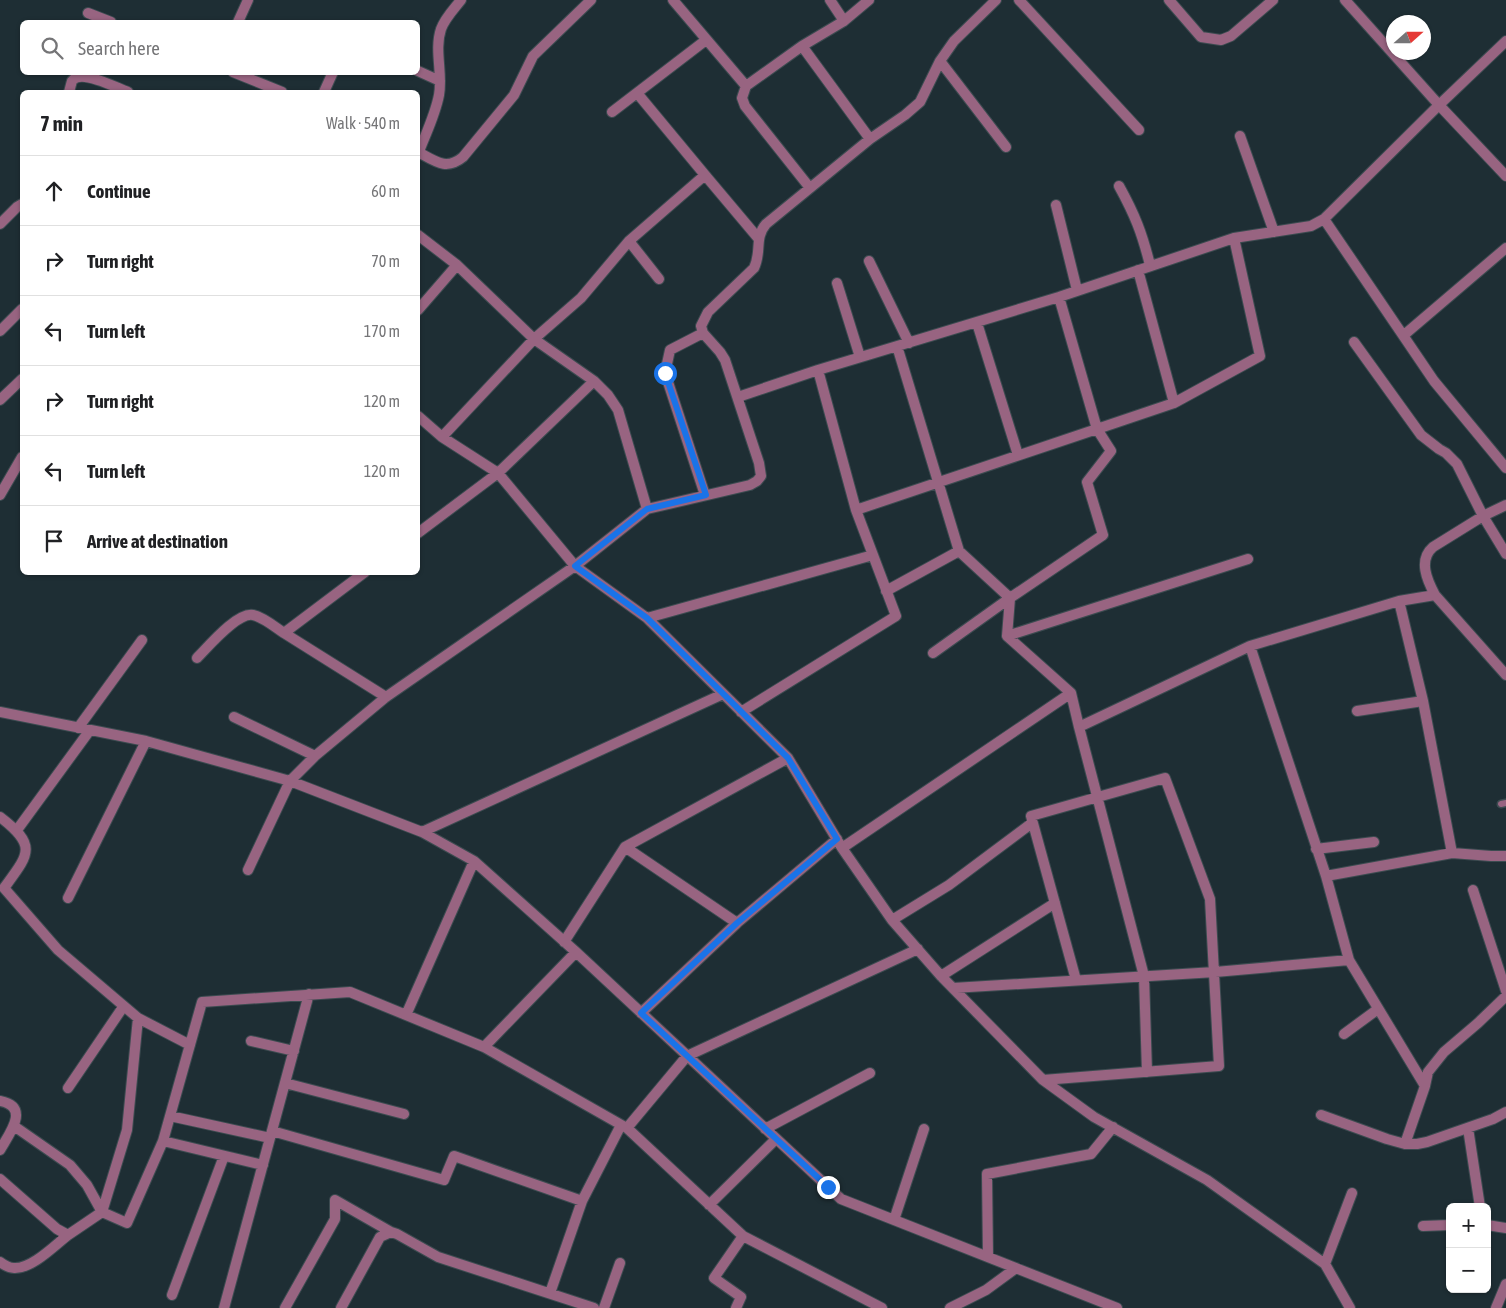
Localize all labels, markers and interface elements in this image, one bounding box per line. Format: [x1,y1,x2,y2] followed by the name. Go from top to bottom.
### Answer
[1386,15,1431,60] north arrow
[20,20,420,75] search box
[38,34,66,62] icon: search
[78,37,160,59] text: Search here
[40,111,83,135] text: 7 min
[326,114,400,132] text: Walk · 540 m
[40,177,68,205] icon: ahead
[87,180,151,202] text: Continue
[371,182,400,200] text: 60 m
[40,247,68,275] icon: right
[87,250,154,272] text: Turn right
[371,252,400,270] text: 70 m
[40,317,68,345] icon: left
[87,320,145,342] text: Turn left
[364,322,400,340] text: 170 m
[654,362,677,385] route start
[40,387,68,415] icon: right
[87,390,154,412] text: Turn right
[364,392,400,410] text: 120 m
[40,457,68,485] icon: left
[87,460,145,482] text: Turn left
[364,462,400,480] text: 120 m
[40,527,68,555] icon: arrive
[87,530,228,552] text: Arrive at destination
[817,1176,840,1199] route end
[1446,1203,1491,1293] map controls
[1446,1203,1491,1248] button: +
[1446,1248,1491,1293] button: −

